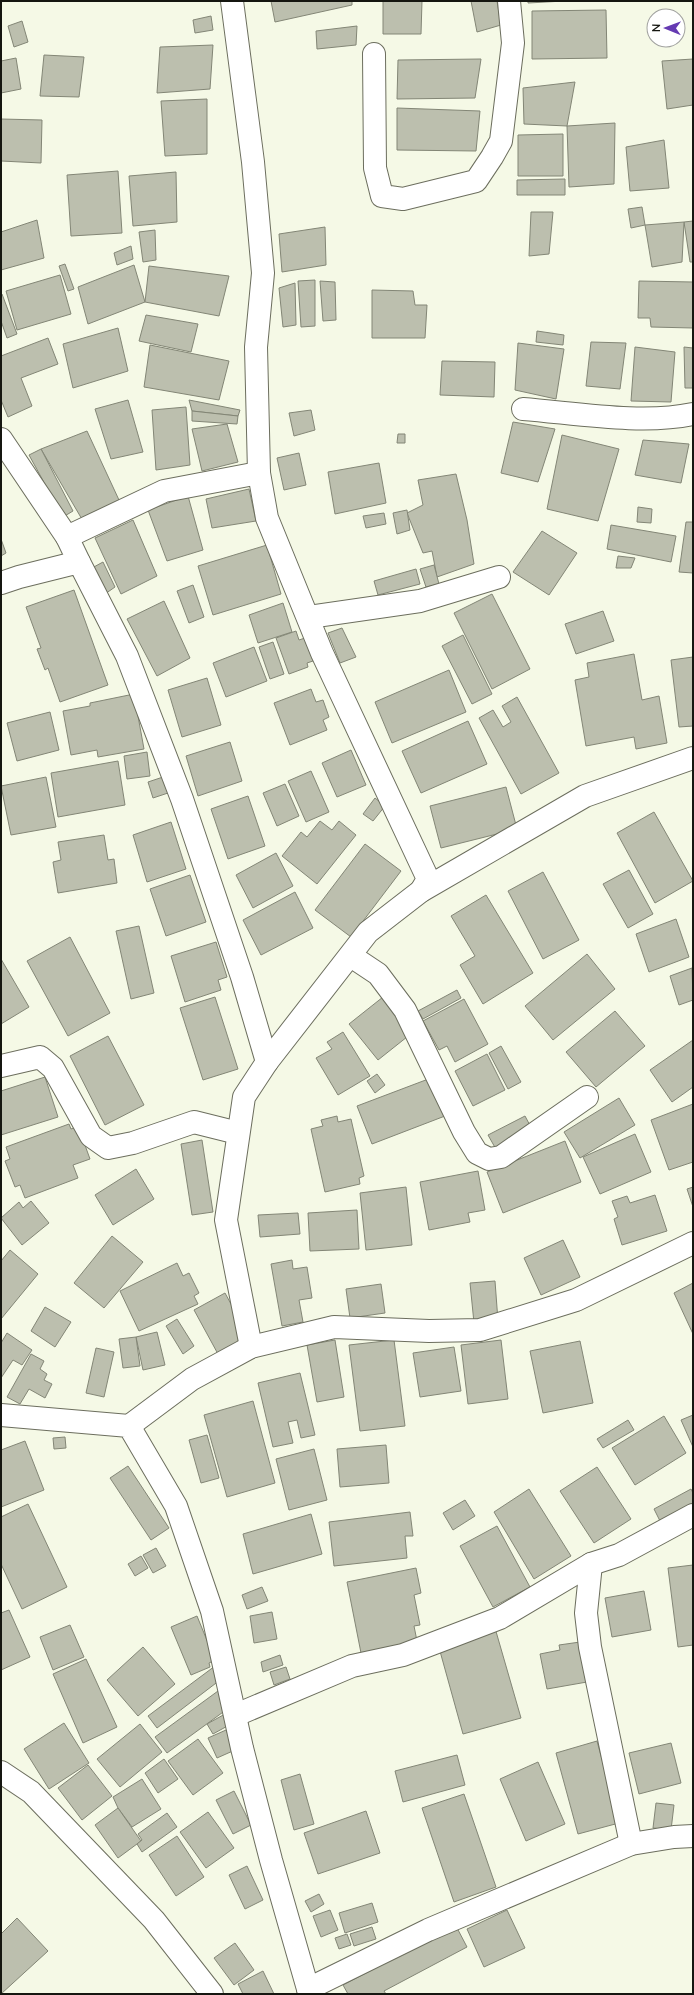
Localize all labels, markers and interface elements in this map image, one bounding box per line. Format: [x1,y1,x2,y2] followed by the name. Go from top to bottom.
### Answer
[646,8,686,48] north arrow
[649,23,662,32] text: N

